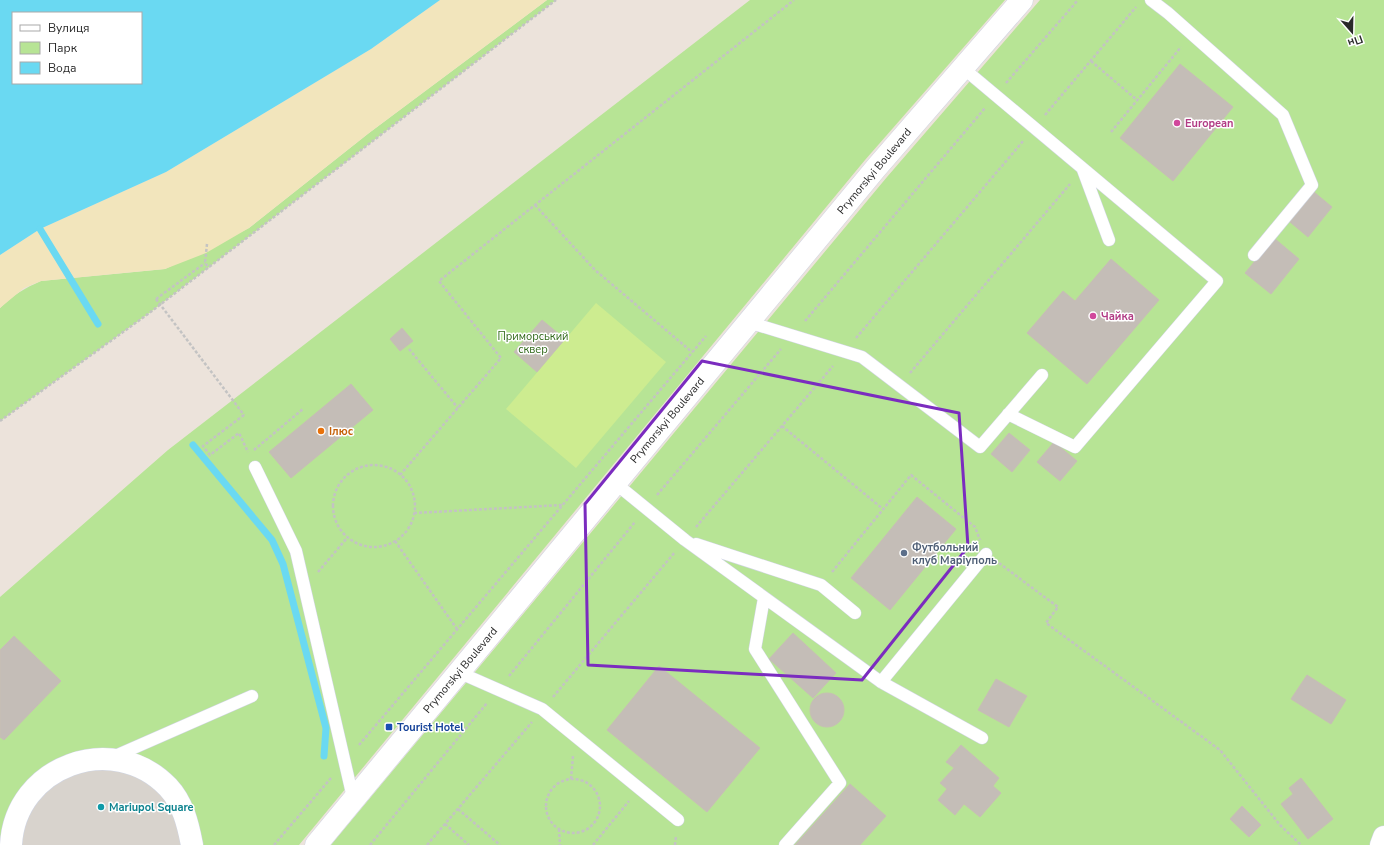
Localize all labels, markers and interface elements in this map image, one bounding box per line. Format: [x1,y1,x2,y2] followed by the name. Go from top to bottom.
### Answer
[12,12,142,84] legend
[1332,12,1372,52] north arrow
[48,20,90,36] text: Вулиця
[1346,31,1365,51] text: Пн
[48,40,78,56] text: Парк
[48,60,76,76] text: Вода
[1185,116,1234,131] place label: European
[1172,118,1182,128] marker: European
[834,125,915,218] street label: Prymorskyi Boulevard
[1101,309,1134,324] place label: Чайка
[1088,311,1098,321] marker: Чайка
[497,329,569,357] park label: Приморський сквер
[627,374,708,467] street label: Prymorskyi Boulevard
[329,424,354,439] place label: Ілюс
[316,426,326,436] marker: Ілюс
[912,540,997,568] place label: Футбольний клуб Маріуполь
[899,548,909,558] marker: Футбольний клуб Маріуполь
[420,624,501,717] street label: Prymorskyi Boulevard
[397,720,464,735] place label: Tourist Hotel
[384,722,394,732] marker: Tourist Hotel
[109,800,194,815] place label: Mariupol Square
[96,802,106,812] marker: Mariupol Square

